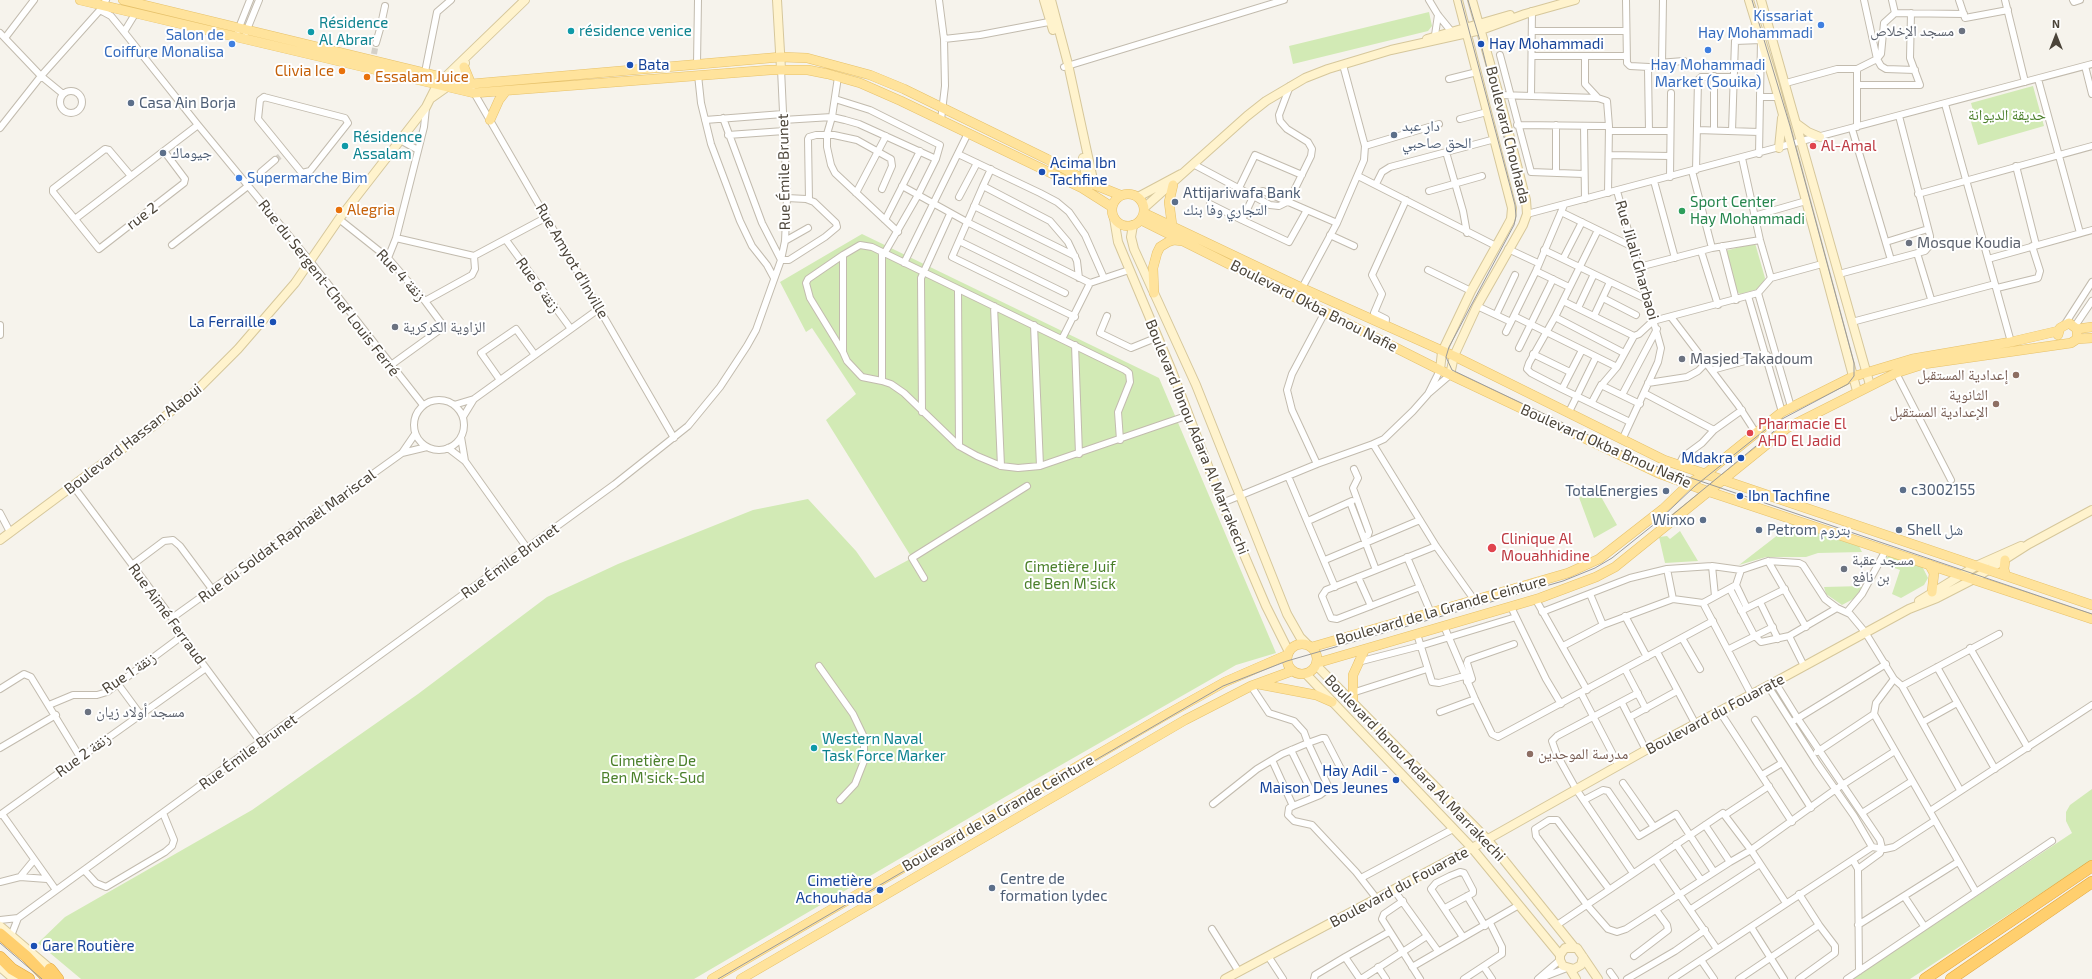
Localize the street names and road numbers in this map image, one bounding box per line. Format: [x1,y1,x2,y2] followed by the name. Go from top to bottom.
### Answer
[1482,64,1534,206] street label: Boulevard Chouhada
[774,114,794,230] street label: Rue Émile Brunet
[254,196,404,380] street label: Rue du Sergent-Chef Louis Ferré
[123,198,161,234] street label: rue 2
[1611,198,1663,322] street label: Rue Jilali Gharbaoi
[532,200,612,322] street label: Rue Amyot d'Inville
[372,245,430,305] street label: Rue 4 زنقة
[512,254,564,316] street label: Rue 6 زنقة
[1228,256,1400,356] street label: Boulevard Okba Bnou Nafie
[1141,317,1253,557] street label: Boulevard Ibnou Adara Al Marrakechi
[61,380,205,498] street label: Boulevard Hassan Alaoui
[1518,400,1694,492] street label: Boulevard Okba Bnou Nafie
[195,466,379,606] street label: Rue du Soldat Raphaël Mariscal
[458,519,562,603] street label: Rue Émile Brunet
[124,560,210,668] street label: Rue Aimé Ferraud
[1334,571,1548,649] street label: Boulevard de la Grande Ceinture
[99,648,159,698] street label: Rue 1 زنقة
[1643,670,1787,758] street label: Boulevard du Fouarate
[1321,671,1509,865] street label: Boulevard Ibnou Adara Al Marrakechi
[196,710,300,794] street label: Rue Émile Brunet
[52,729,114,781] street label: Rue 2 زنقة
[899,751,1097,875] street label: Boulevard de la Grande Ceinture
[1327,843,1471,931] street label: Boulevard du Fouarate

